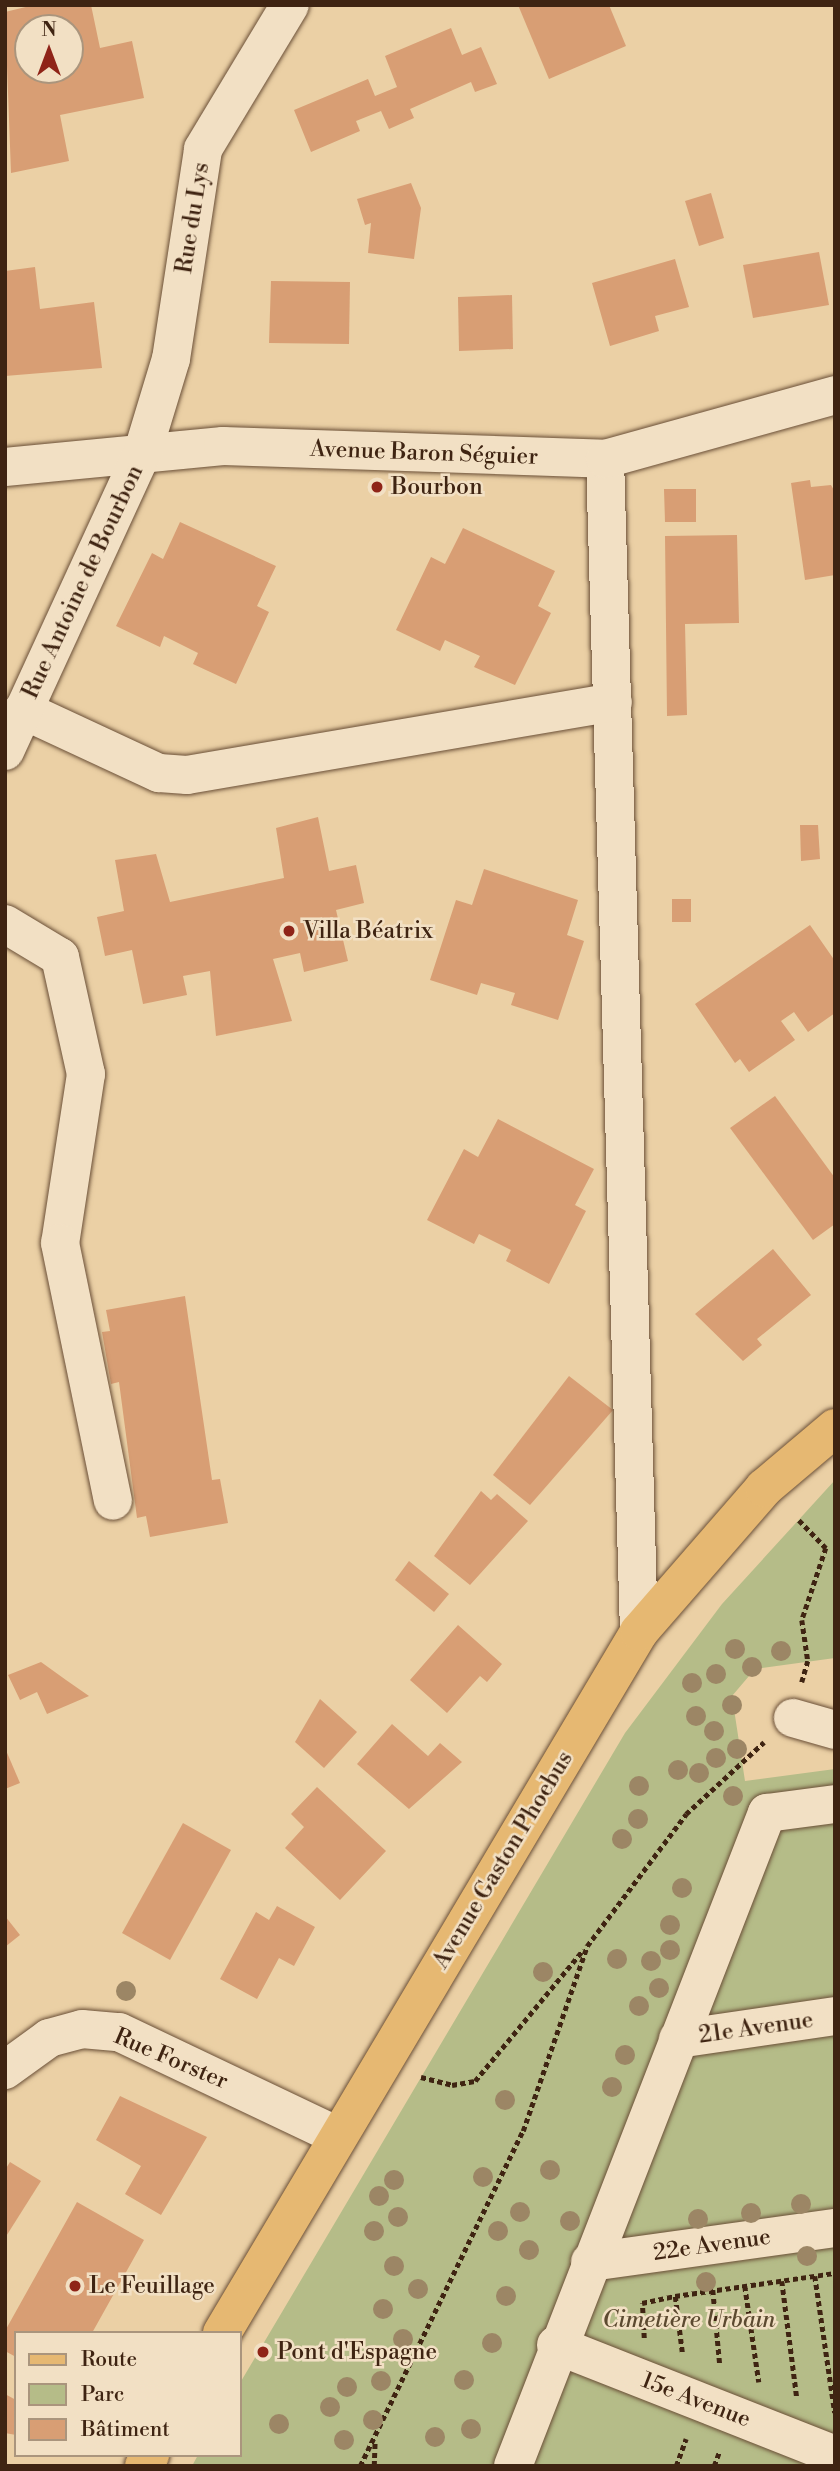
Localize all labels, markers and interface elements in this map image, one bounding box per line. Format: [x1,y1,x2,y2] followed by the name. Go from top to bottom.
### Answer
[14,14,84,84] north arrow
[41,18,57,42] text: N
[171,160,215,276] street label: Rue du Lys
[309,435,539,471] street label: Avenue Baron Séguier
[17,461,149,703] street label: Rue Antoine de Bourbon
[391,473,483,501] place label: Bourbon
[369,479,385,495] marker: Bourbon
[303,917,433,945] place label: Villa Béatrix
[281,923,297,939] marker: Villa Béatrix
[427,1746,579,1974] street label: Avenue Gaston Phoebus
[697,2006,815,2050] street label: 21e Avenue
[110,2023,232,2095] street label: Rue Forster
[651,2223,773,2267] street label: 22e Avenue
[89,2272,215,2300] place label: Le Feuillage
[67,2278,83,2294] marker: Le Feuillage
[603,2306,775,2334] park label: Cimetière Urbain
[14,2331,242,2457] legend
[277,2338,437,2366] place label: Pont d'Espagne
[255,2344,271,2360] marker: Pont d'Espagne
[81,2347,137,2373] text: Route
[637,2367,755,2433] street label: 15e Avenue
[81,2382,124,2408] text: Parc
[81,2417,170,2443] text: Bâtiment

